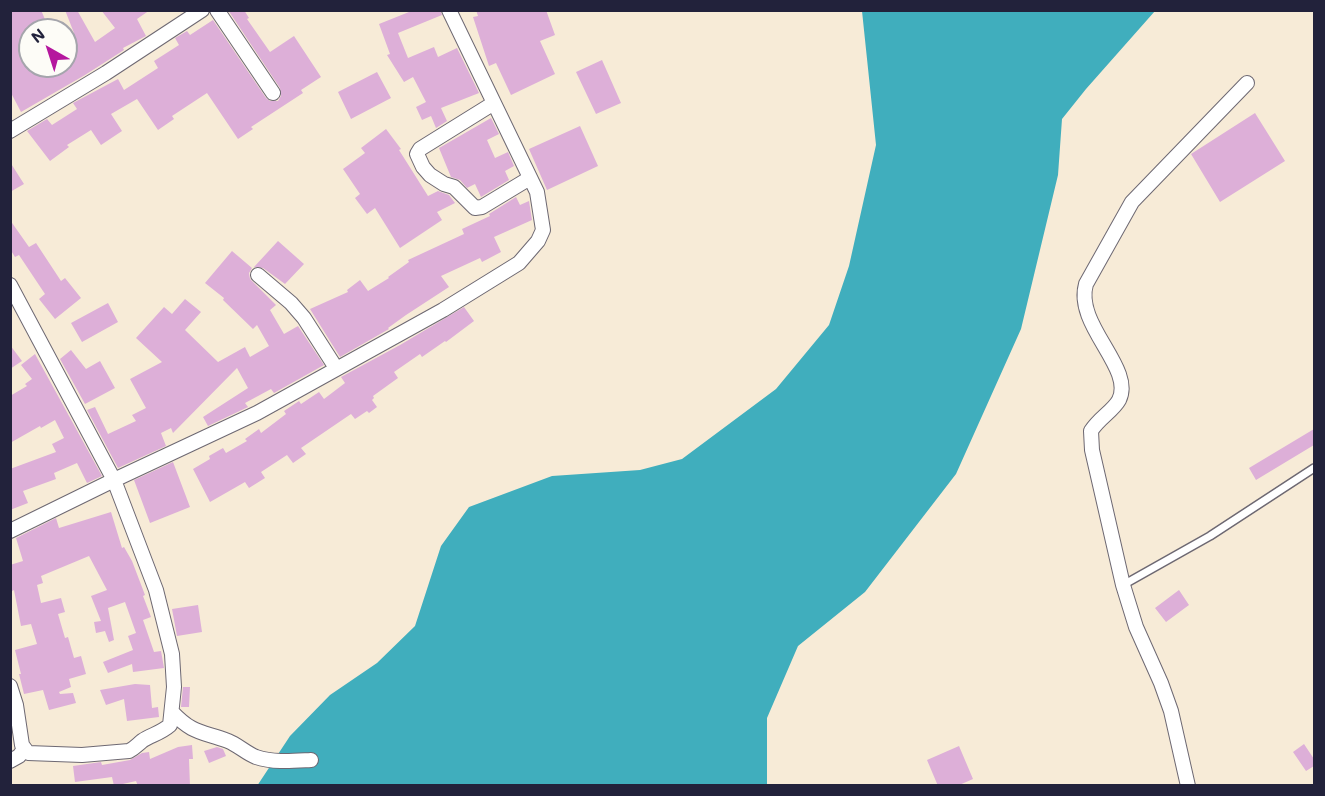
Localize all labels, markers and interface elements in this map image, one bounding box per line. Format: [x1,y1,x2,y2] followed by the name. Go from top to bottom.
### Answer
[18,18,78,78] north arrow
[26,23,49,47] text: N

